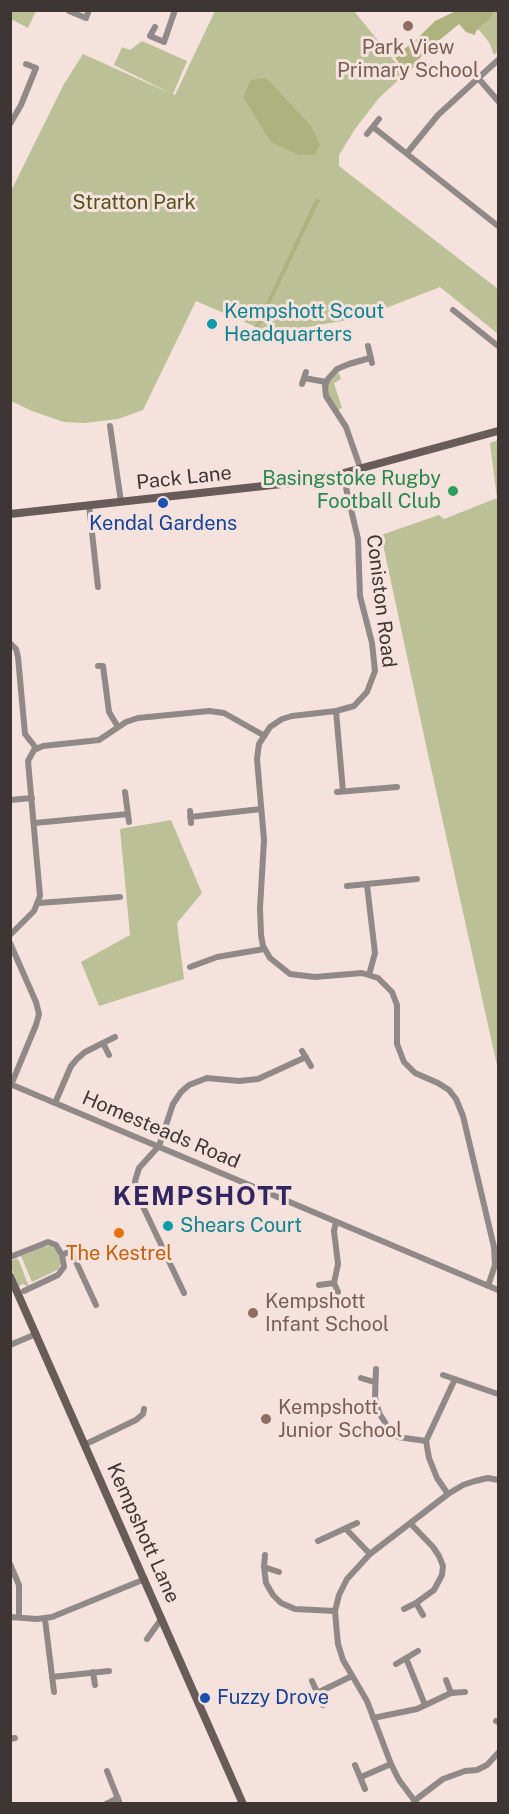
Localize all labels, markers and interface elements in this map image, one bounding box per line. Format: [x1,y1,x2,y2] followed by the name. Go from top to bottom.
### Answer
[401,19,415,33] marker: Park View Primary School
[337,36,479,83] place label: Park View Primary School
[72,191,196,215] park label: Stratton Park
[224,300,384,347] place label: Kempshott Scout Headquarters
[205,317,219,331] marker: Kempshott Scout Headquarters
[135,461,233,495] street label: Pack Lane
[262,467,441,514] place label: Basingstoke Rugby Football Club
[446,484,460,498] marker: Basingstoke Rugby Football Club
[156,496,170,510] marker: Kendal Gardens
[89,512,237,536] place label: Kendal Gardens
[361,533,401,669] street label: Coniston Road
[79,1086,243,1174] street label: Homesteads Road
[113,1181,293,1213] district label: KEMPSHOTT
[180,1214,302,1238] place label: Shears Court
[161,1219,175,1233] marker: Shears Court
[112,1226,126,1240] marker: The Kestrel
[66,1242,172,1266] place label: The Kestrel
[265,1290,389,1337] place label: Kempshott Infant School
[246,1306,260,1320] marker: Kempshott Infant School
[278,1396,402,1443] place label: Kempshott Junior School
[259,1412,273,1426] marker: Kempshott Junior School
[101,1459,185,1607] street label: Kempshott Lane
[217,1686,329,1710] place label: Fuzzy Drove
[198,1691,212,1705] marker: Fuzzy Drove

